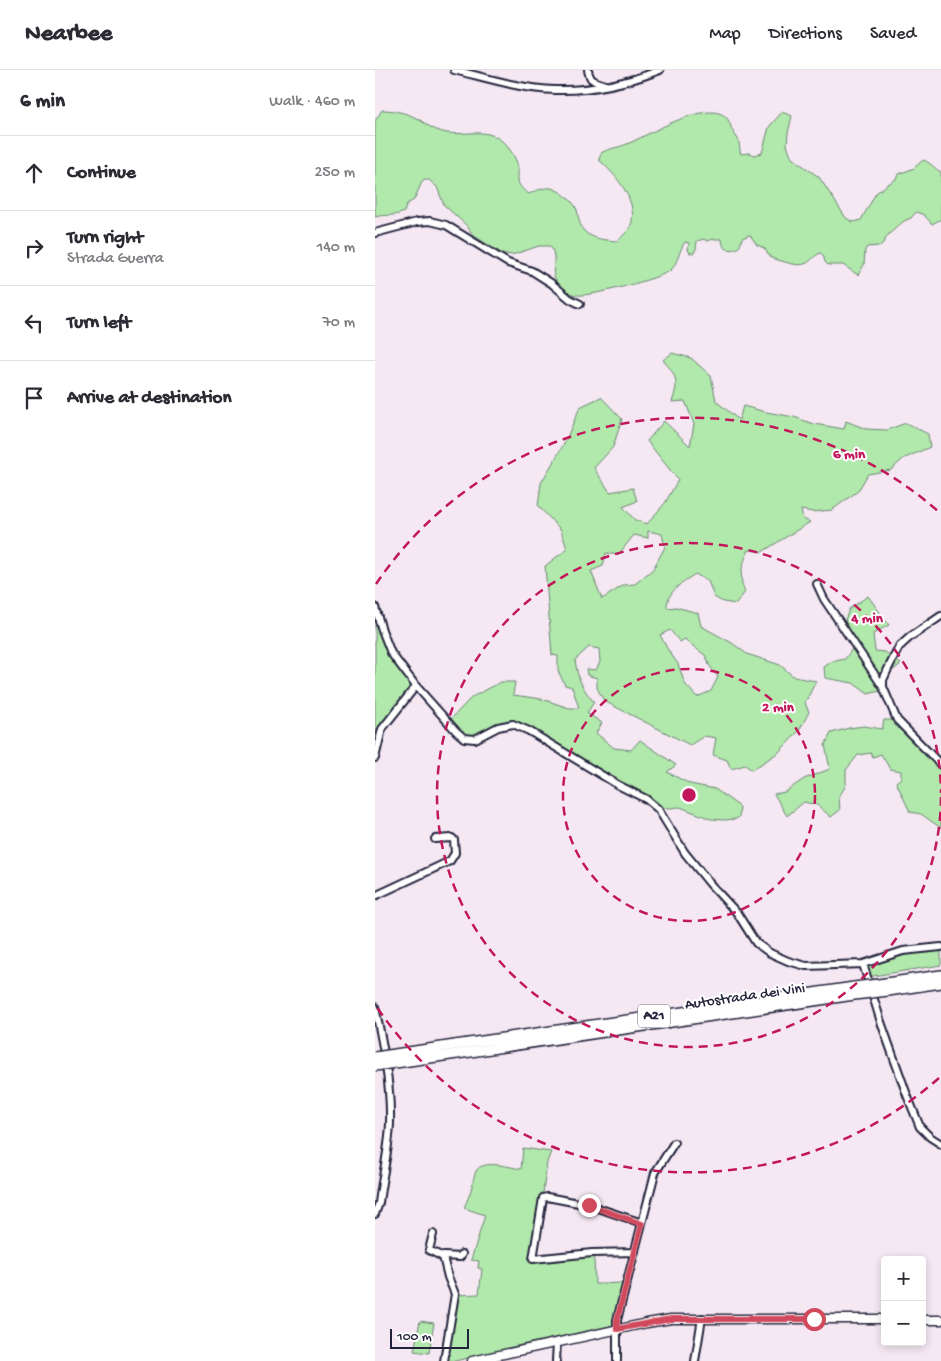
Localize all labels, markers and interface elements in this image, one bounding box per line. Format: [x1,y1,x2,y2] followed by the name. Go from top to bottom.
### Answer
[25,20,112,49] text: Nearbee
[709,24,741,45] text: Map
[769,24,842,45] text: Directions
[870,24,916,45] text: Saved
[20,90,65,115] text: 6 min
[269,93,355,112] text: Walk · 460 m
[20,159,48,187] icon: ahead
[67,162,136,185] text: Continue
[315,164,355,183] text: 250 m
[67,227,143,250] text: Turn right
[20,234,48,262] icon: right
[317,239,355,258] text: 140 m
[67,250,164,269] text: Strada Guerra
[20,309,48,337] icon: left
[67,312,131,335] text: Turn left
[322,314,355,333] text: 70 m
[20,384,48,412] icon: arrive
[67,387,231,410] text: Arrive at destination
[833,446,866,464] text: 6 min
[850,610,884,628] text: 4 min
[762,699,795,717] text: 2 min
[680,786,698,804] centre of rings
[684,980,806,1014] street label: Autostrada dei Vini
[638,1004,670,1028] road number: A21
[578,1194,601,1217] route end
[881,1256,926,1346] map controls
[881,1256,926,1301] button: +
[881,1301,926,1346] button: −
[803,1308,826,1331] route start
[390,1326,469,1349] scale bar
[397,1329,432,1346] text: 100 m

